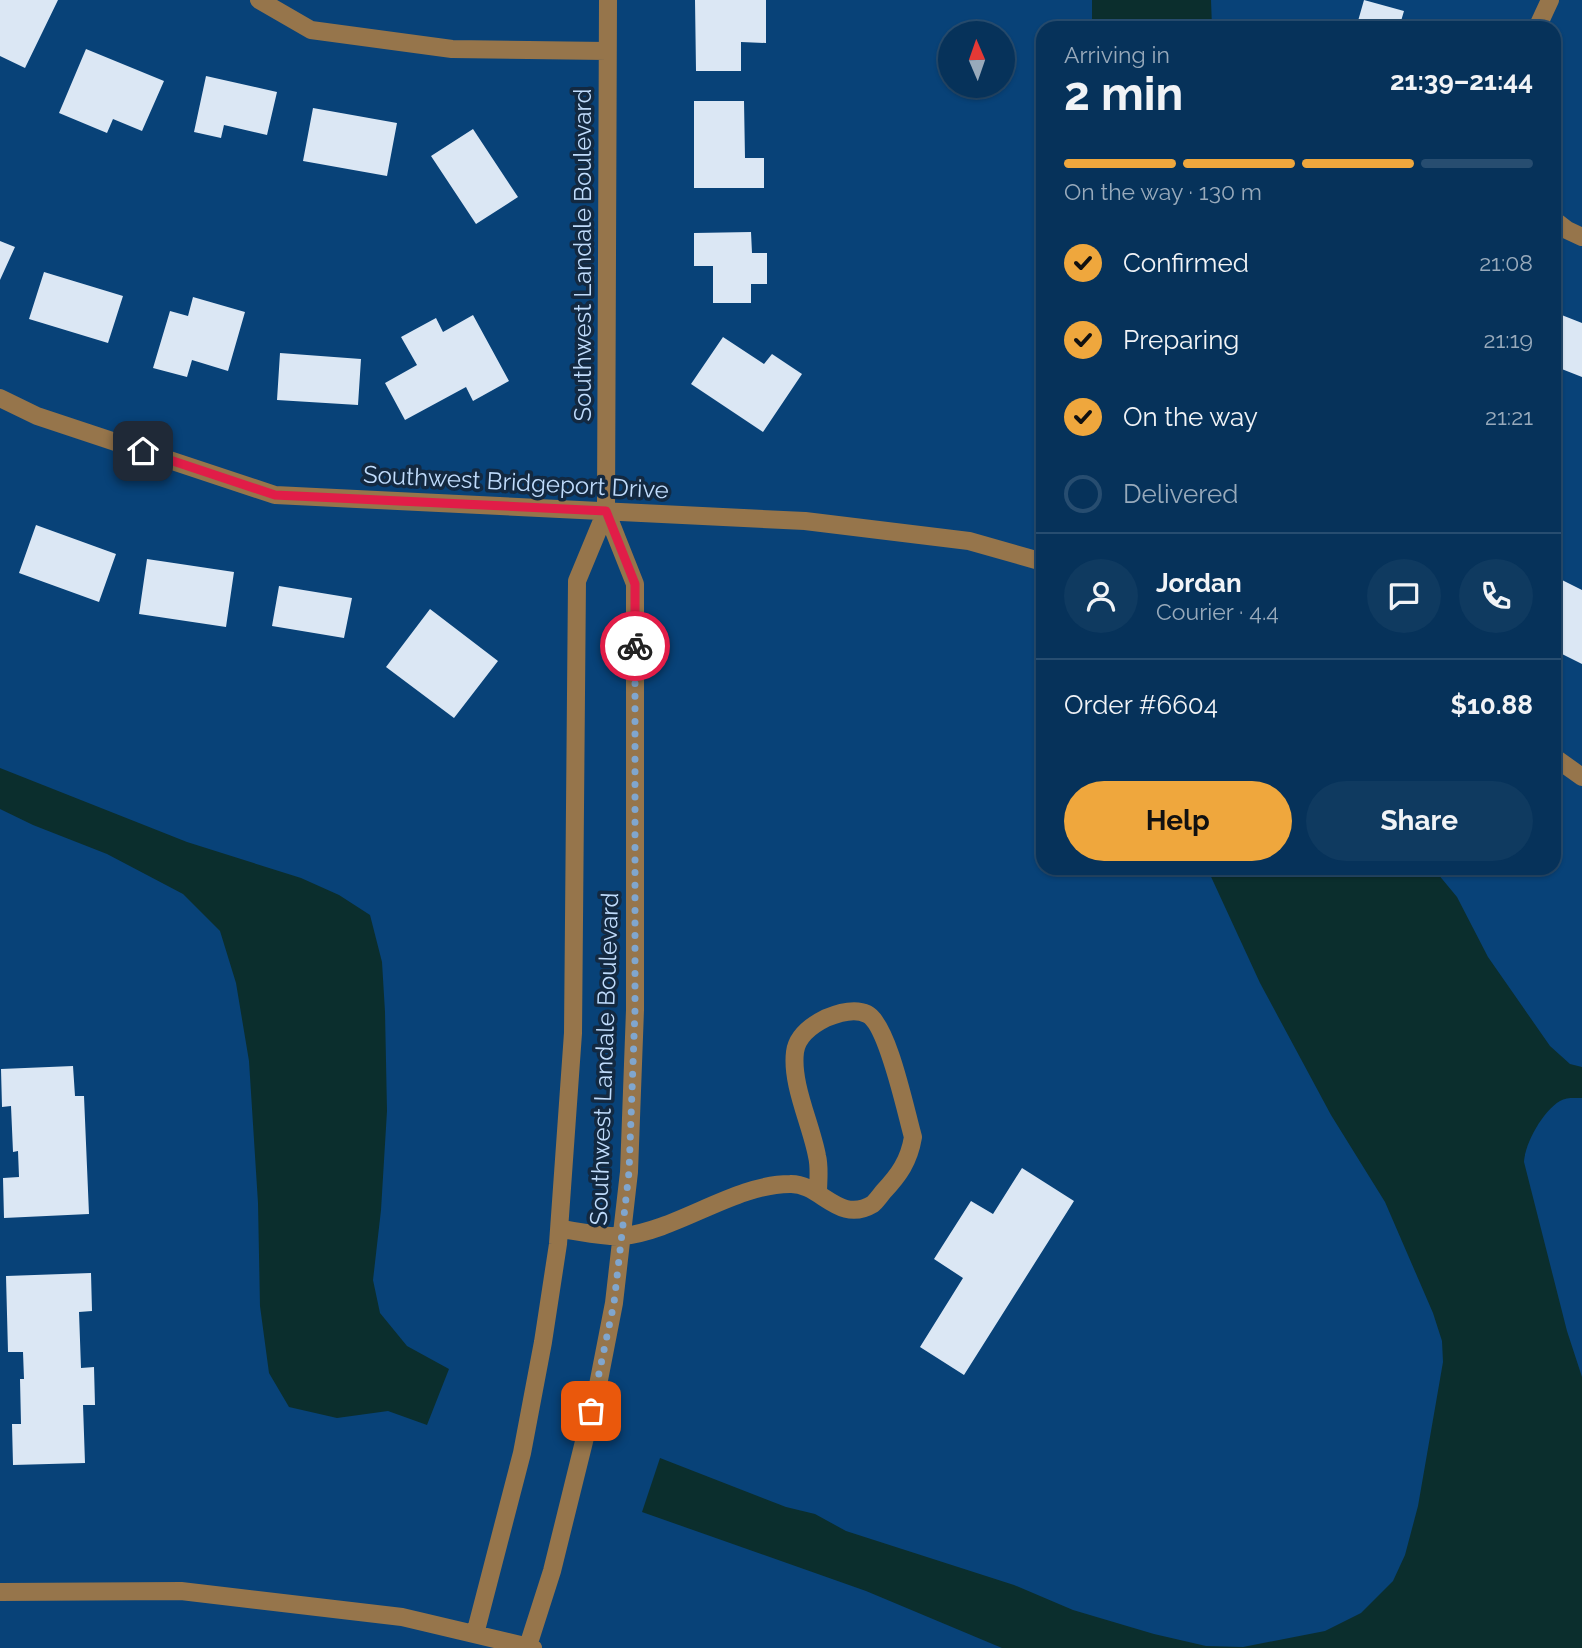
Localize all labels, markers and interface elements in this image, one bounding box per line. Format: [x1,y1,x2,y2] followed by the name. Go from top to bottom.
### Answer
[938,21,1015,98] north arrow
[938,21,1015,98] map controls
[1064,41,1170,68] text: Arriving in
[1390,66,1533,96] text: 21:39–21:44
[1064,67,1183,121] text: 2 min
[568,89,597,421] street label: Southwest Landale Boulevard
[1064,178,1262,205] text: On the way · 130 m
[1064,244,1102,282] icon: check
[1123,248,1249,278] text: Confirmed
[1479,249,1533,276] text: 21:08
[1064,321,1102,359] icon: check
[1123,325,1239,355] text: Preparing
[1484,326,1533,353] text: 21:19
[1064,398,1102,436] icon: check
[1123,402,1258,432] text: On the way
[1485,403,1533,430] text: 21:21
[113,421,173,481] pin
[124,432,162,470] icon: home
[362,460,670,504] street label: Southwest Bridgeport Drive
[1123,479,1238,509] text: Delivered
[1064,559,1138,633] button: person
[1367,559,1441,633] button: chat
[1459,559,1533,633] button: phone
[1156,568,1242,598] text: Jordan
[1156,598,1279,625] text: Courier · 4.4
[600,611,670,681] courier
[616,627,654,665] icon: bike
[1064,690,1218,720] text: Order #6604
[1450,690,1533,720] text: $10.88
[1064,781,1292,861] button: Help
[1306,781,1533,861] button: Share
[584,892,624,1226] street label: Southwest Landale Boulevard
[561,1381,621,1441] pin
[572,1392,610,1430] icon: bag

